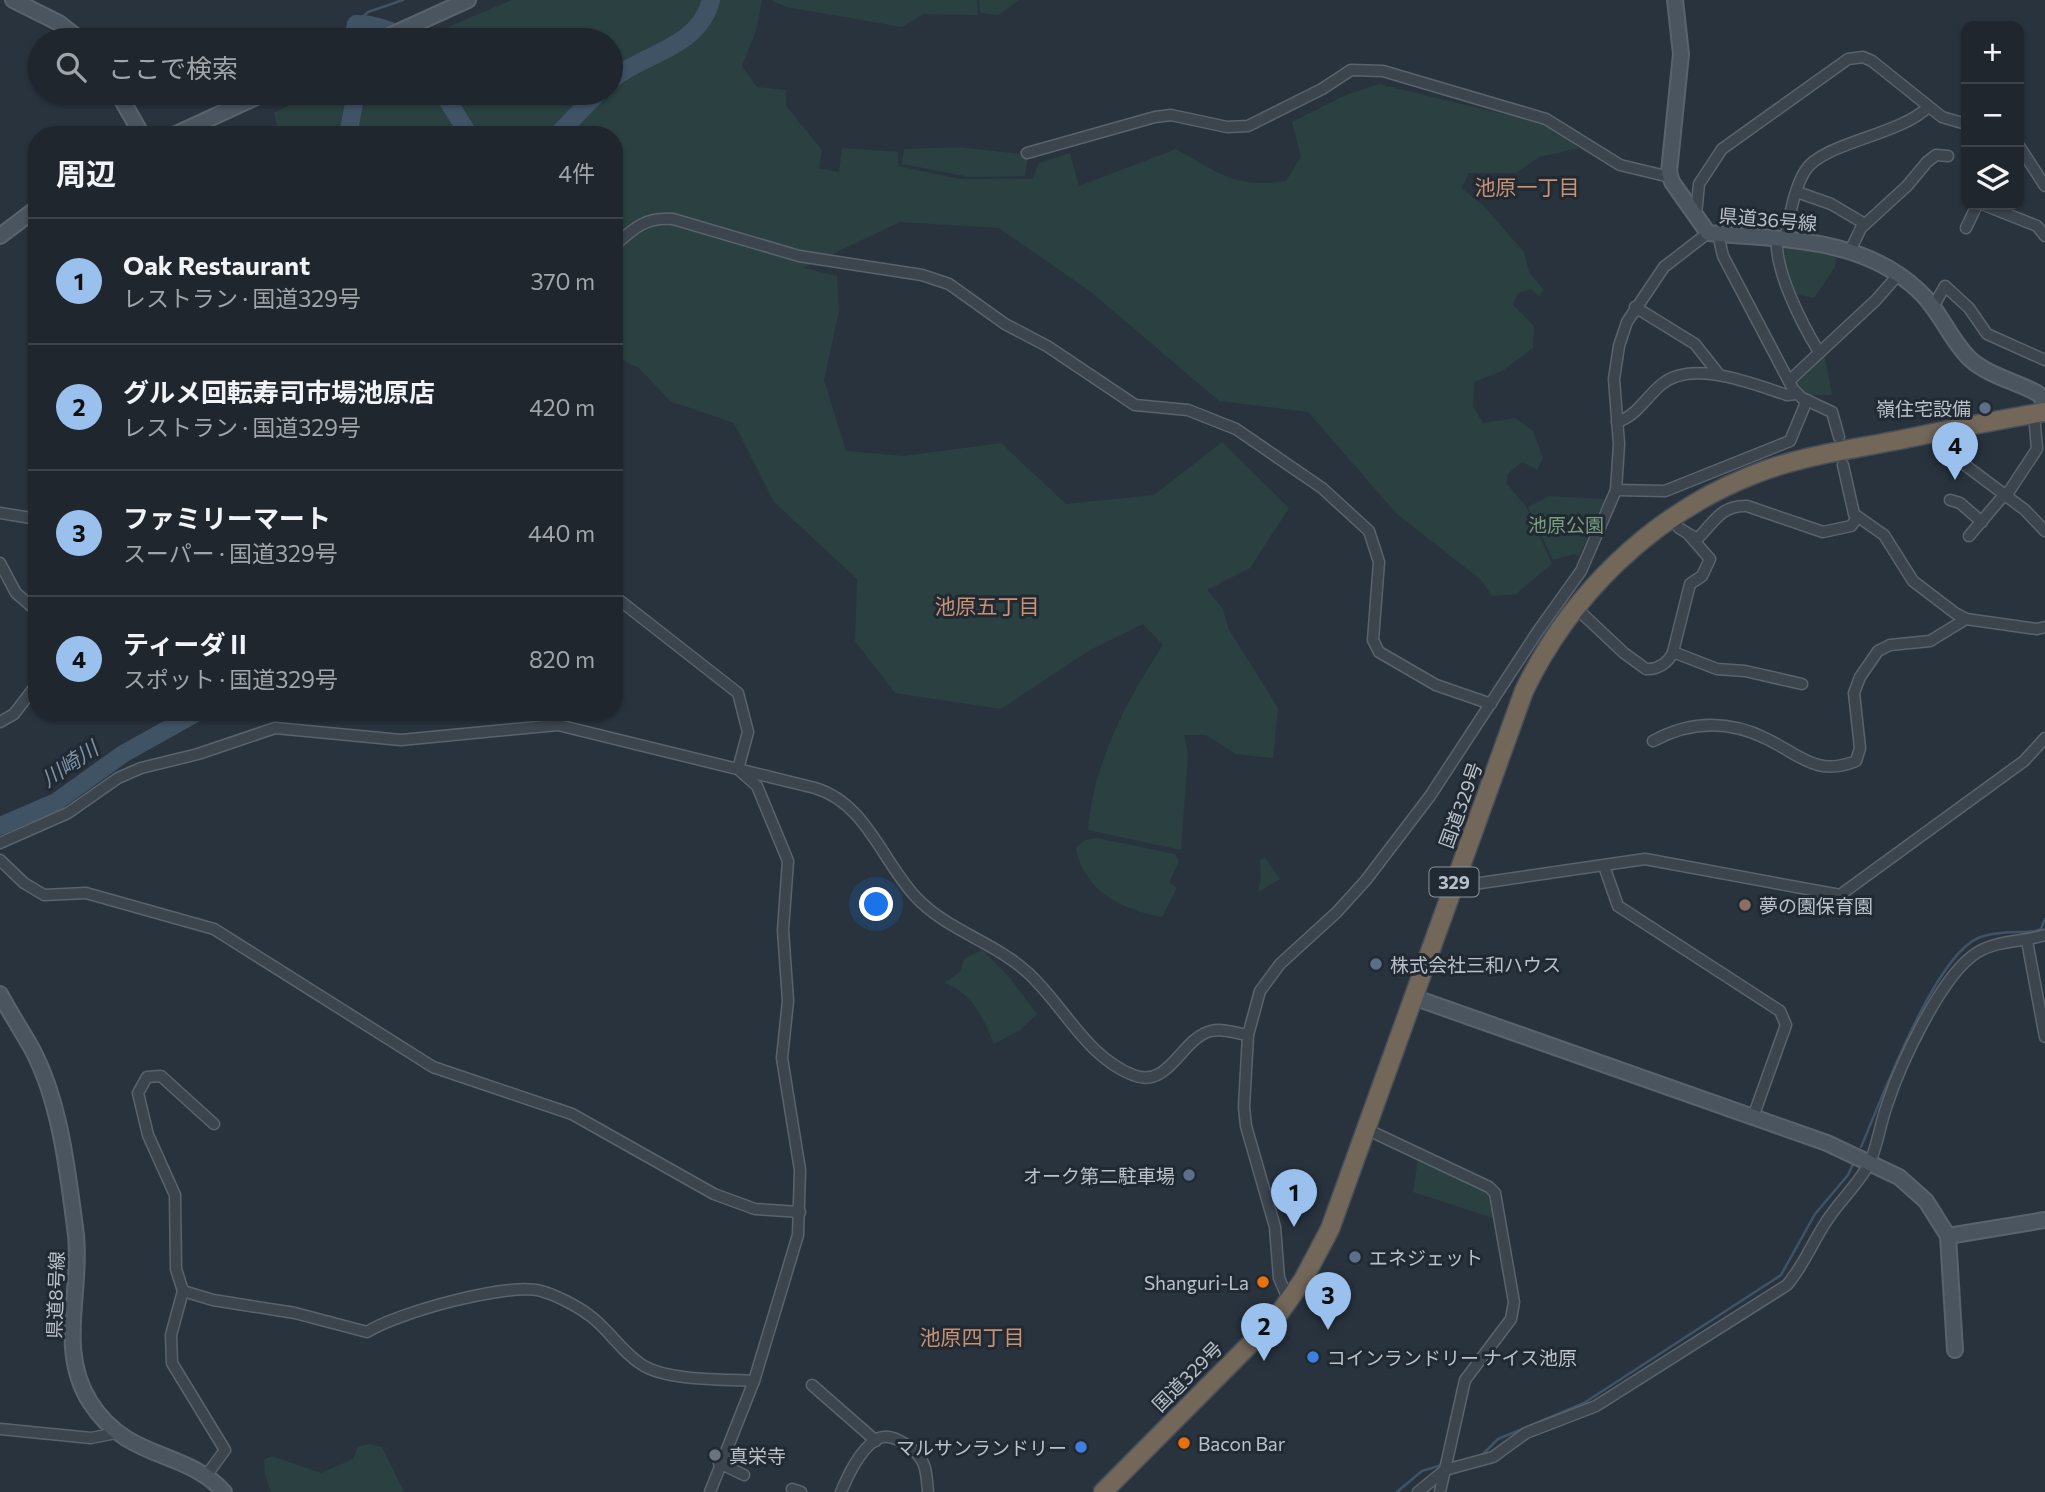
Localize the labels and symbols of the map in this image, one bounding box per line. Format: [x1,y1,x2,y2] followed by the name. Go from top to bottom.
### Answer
[1475,174,1580,199] district label: 池原一丁目
[1718,203,1818,235] street label: 県道36号線
[1876,397,1971,420] place label: 嶺住宅設備
[1977,400,1993,416] marker: 嶺住宅設備
[1932,422,1978,480] pin: 4
[1528,513,1604,536] park label: 池原公園
[935,593,1040,618] district label: 池原五丁目
[36,734,104,791] water label: 川崎川
[1434,759,1486,851] street label: 国道329号
[1430,868,1478,897] road number: 329
[859,887,893,921] your location
[1759,894,1873,917] place label: 夢の園保育園
[1737,897,1753,913] marker: 夢の園保育園
[1390,953,1561,976] place label: 株式会社三和ハウス
[1368,956,1384,972] marker: 株式会社三和ハウス
[1023,1164,1175,1187] place label: オーク第二駐車場
[1181,1167,1197,1183] marker: オーク第二駐車場
[1271,1169,1317,1227] pin: 1
[1369,1246,1483,1269] place label: エネジェット
[1347,1249,1363,1265] marker: エネジェット
[42,1251,68,1339] street label: 県道8号線
[1144,1271,1249,1294] place label: Shanguri-La
[1305,1272,1351,1330] pin: 3
[1255,1274,1271,1290] marker: Shanguri-La
[1241,1303,1287,1361] pin: 2
[920,1324,1025,1349] district label: 池原四丁目
[1147,1336,1227,1416] street label: 国道329号
[1327,1346,1577,1369] place label: コインランドリー ナイス池原
[1305,1349,1321,1365] marker: コインランドリー ナイス池原
[1198,1432,1286,1455] place label: Bacon Bar
[1176,1435,1192,1451] marker: Bacon Bar
[896,1436,1067,1459] place label: マルサンランドリー
[1073,1439,1089,1455] marker: マルサンランドリー
[729,1444,786,1467] place label: 真栄寺
[707,1447,723,1463] marker: 真栄寺

